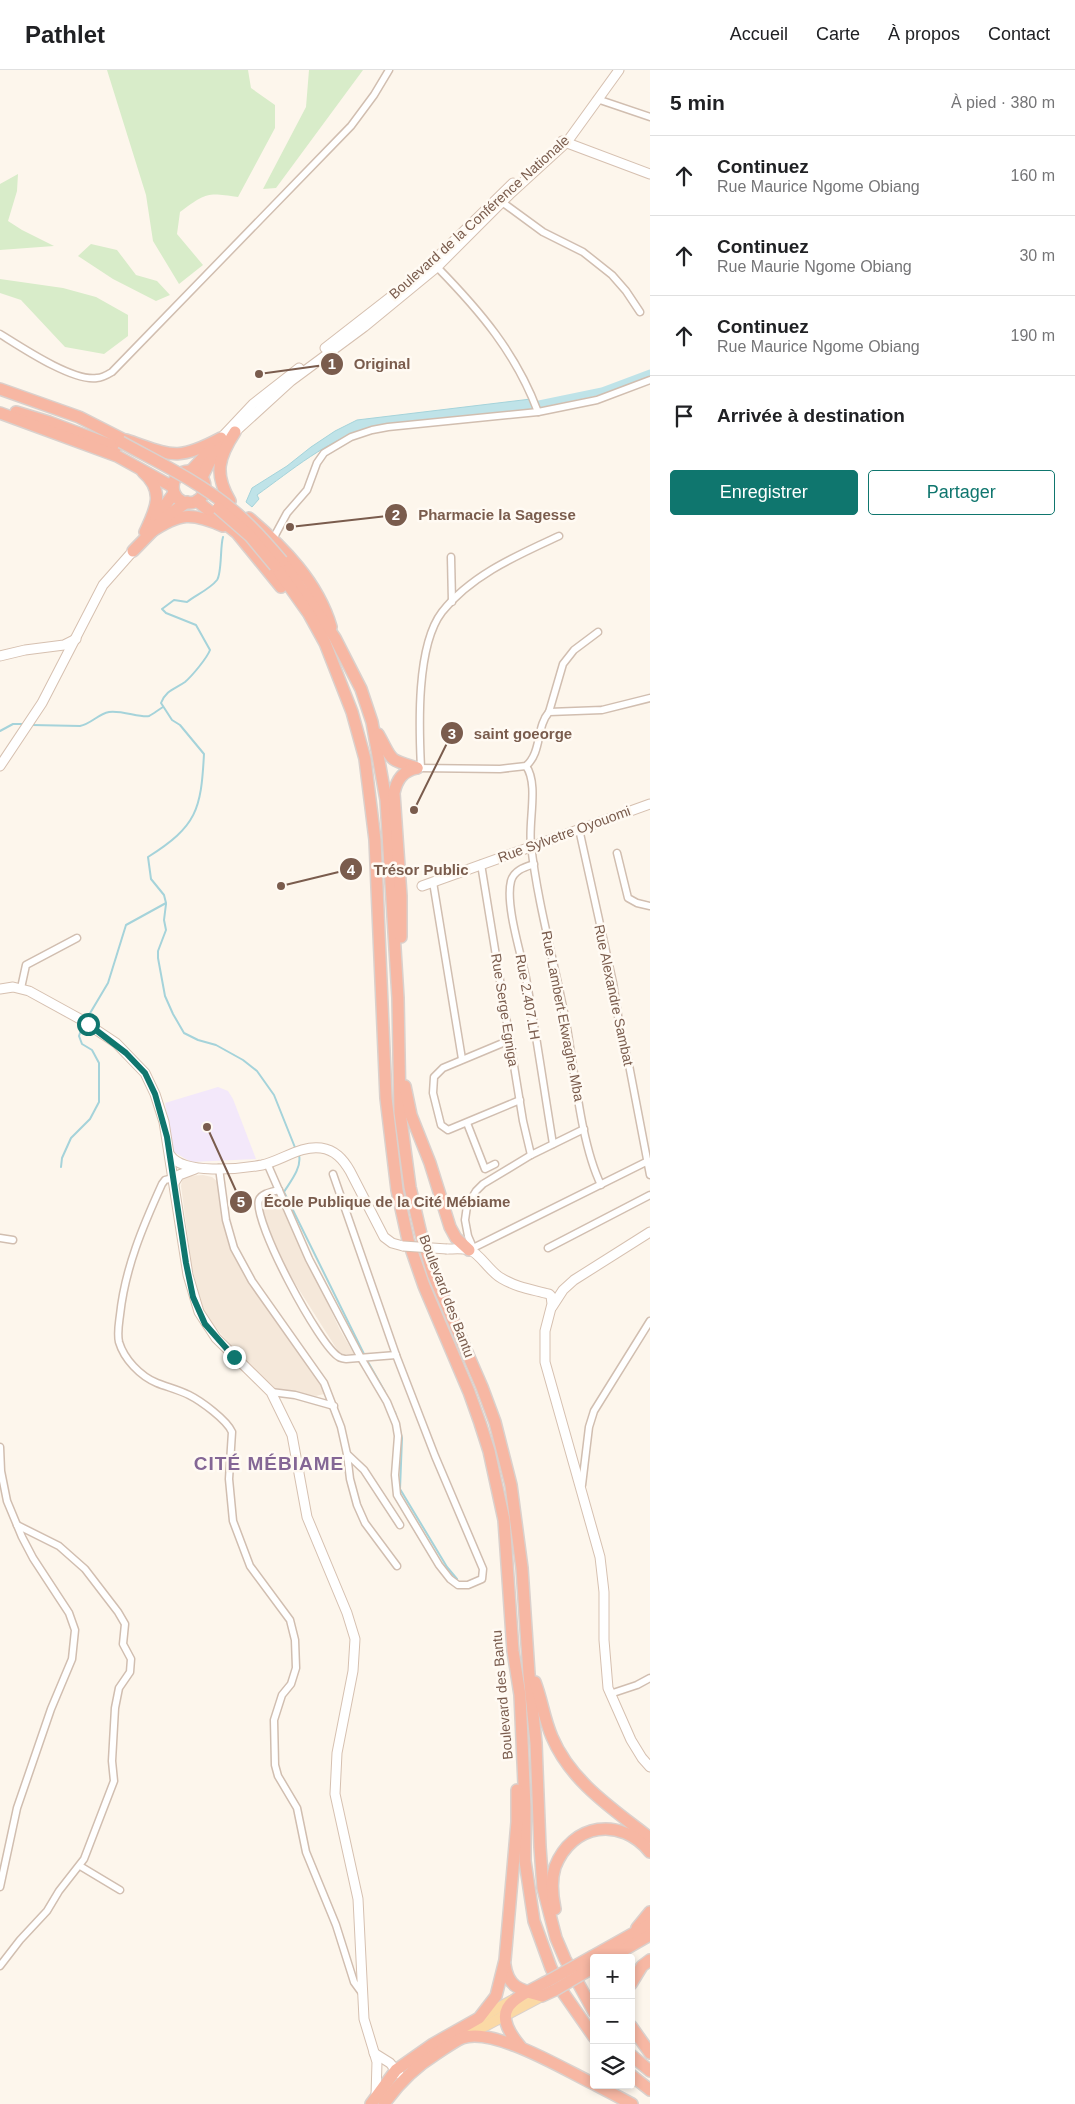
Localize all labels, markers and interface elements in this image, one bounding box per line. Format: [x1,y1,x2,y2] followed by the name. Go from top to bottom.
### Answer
[25,21,105,48] text: Pathlet
[730,24,788,44] text: Accueil
[816,24,860,44] text: Carte
[888,24,960,44] text: À propos
[988,24,1050,44] text: Contact
[670,91,725,114] text: 5 min
[951,94,1055,111] text: À pied · 380 m
[386,132,572,302] street label: Boulevard de la Conférence Nationale
[717,156,809,177] text: Continuez
[670,162,698,190] icon: ahead
[1011,167,1055,184] text: 160 m
[717,178,920,195] text: Rue Maurice Ngome Obiang
[717,236,809,257] text: Continuez
[670,242,698,270] icon: ahead
[1019,247,1055,264] text: 30 m
[717,258,912,275] text: Rue Maurie Ngome Obiang
[717,316,809,337] text: Continuez
[670,322,698,350] icon: ahead
[1011,327,1055,344] text: 190 m
[717,338,920,355] text: Rue Maurice Ngome Obiang
[319,349,421,379] callout: Original
[328,355,336,372] text: 1
[354,355,410,372] text: Original
[670,402,698,430] icon: arrive
[717,405,905,426] text: Arrivée à destination
[670,470,858,515] button: Enregistrer
[868,470,1055,515] button: Partager
[383,500,586,530] callout: Pharmacie la Sagesse
[392,506,400,523] text: 2
[418,506,576,523] text: Pharmacie la Sagesse
[439,718,583,748] callout: saint goeorge
[448,725,456,742] text: 3
[474,725,572,742] text: saint goeorge
[495,803,633,865] street label: Rue Sylvetre Oyouomi
[338,854,478,884] callout: Trésor Public
[347,861,356,878] text: 4
[373,861,469,878] text: Trésor Public
[591,923,637,1067] street label: Rue Alexandre Sambat
[539,929,587,1103] street label: Rue Lambert Ekwaghe Mba
[488,952,522,1068] street label: Rue Serge Egniga
[513,953,543,1041] street label: Rue 2.407.LH
[77,1013,100,1036] route start
[229,1187,521,1217] callout: École Publique de la Cité Mébiame
[237,1193,245,1210] text: 5
[264,1193,510,1210] text: École Publique de la Cité Mébiame
[416,1232,478,1360] street label: Boulevard des Bantu
[223,1346,246,1369] route end
[194,1453,344,1474] district label: CITÉ MÉBIAME
[488,1630,516,1760] street label: Boulevard des Bantu
[590,1954,635,2089] map controls
[590,1954,635,1999] button: +
[590,1999,635,2044] button: −
[590,2044,635,2089] button: layers

